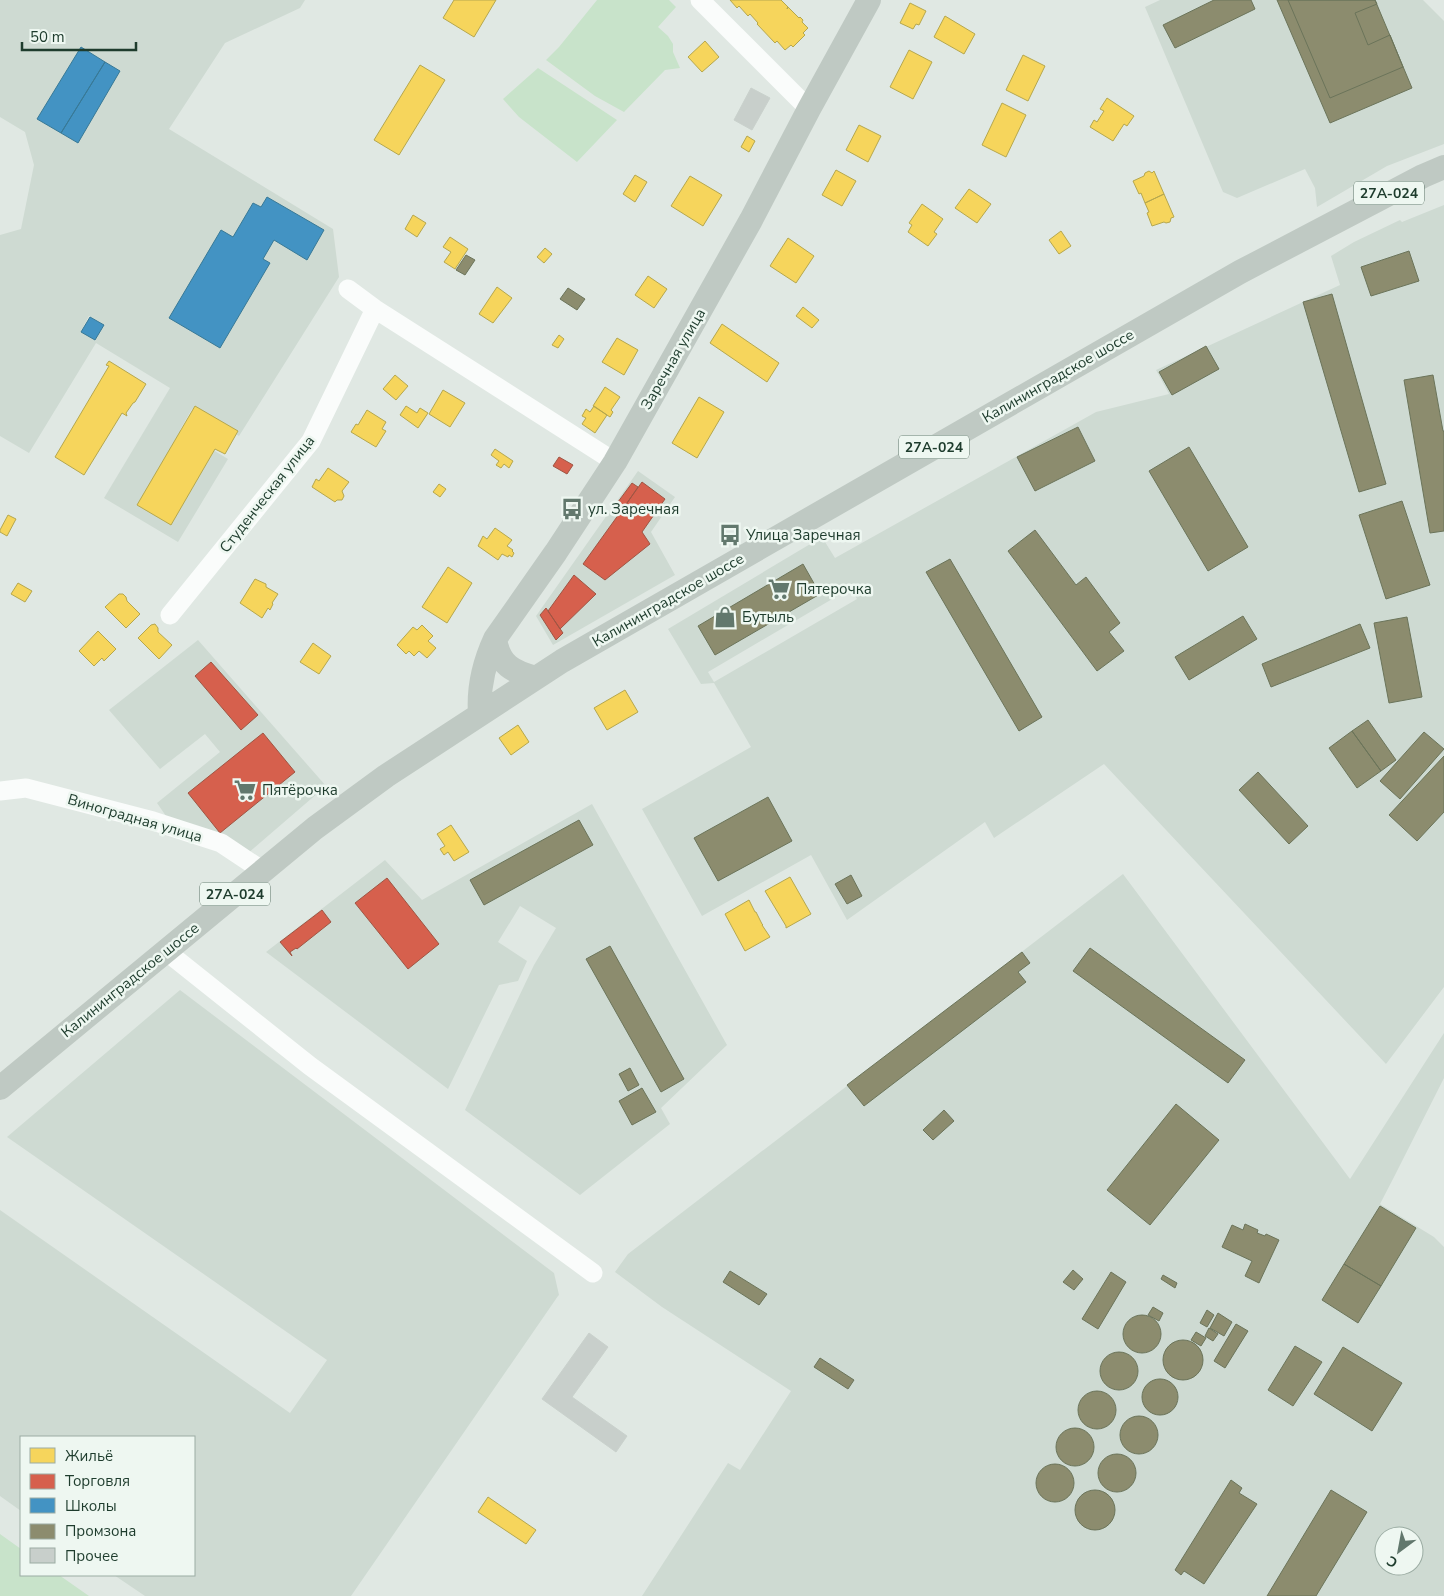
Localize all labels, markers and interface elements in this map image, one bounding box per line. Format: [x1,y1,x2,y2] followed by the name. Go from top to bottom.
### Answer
[22,20,136,52] scale bar
[30,27,65,47] text: 50 m
[1354,182,1424,204] road number: 27А-024
[636,305,710,413] street label: Заречная улица
[978,324,1138,428] street label: Калининградское шоссе
[215,431,319,557] street label: Студенческая улица
[899,436,969,458] road number: 27А-024
[559,496,585,522] bus stop icon: ул. Заречная
[588,499,679,519] place label: ул. Заречная
[717,522,743,548] bus stop icon: Улица Заречная
[745,525,861,545] place label: Улица Заречная
[588,548,748,652] street label: Калининградское шоссе
[766,576,792,602] supermarket icon: Пятерочка
[796,579,872,599] place label: Пятерочка
[712,604,738,630] shop icon: Бутыль
[742,607,794,627] place label: Бутыль
[232,777,258,803] supermarket icon: Пятёрочка
[262,780,338,800] place label: Пятёрочка
[65,789,205,847] street label: Виноградная улица
[200,882,270,906] road number: 27А-024
[57,918,203,1042] street label: Калининградское шоссе
[20,1436,195,1576] legend
[65,1446,113,1466] text: Жильё
[65,1471,130,1491] text: Торговля
[65,1496,117,1516] text: Школы
[65,1521,136,1541] text: Промзона
[1374,1526,1424,1576] north arrow
[65,1546,118,1566] text: Прочее
[1383,1551,1401,1572] text: С

